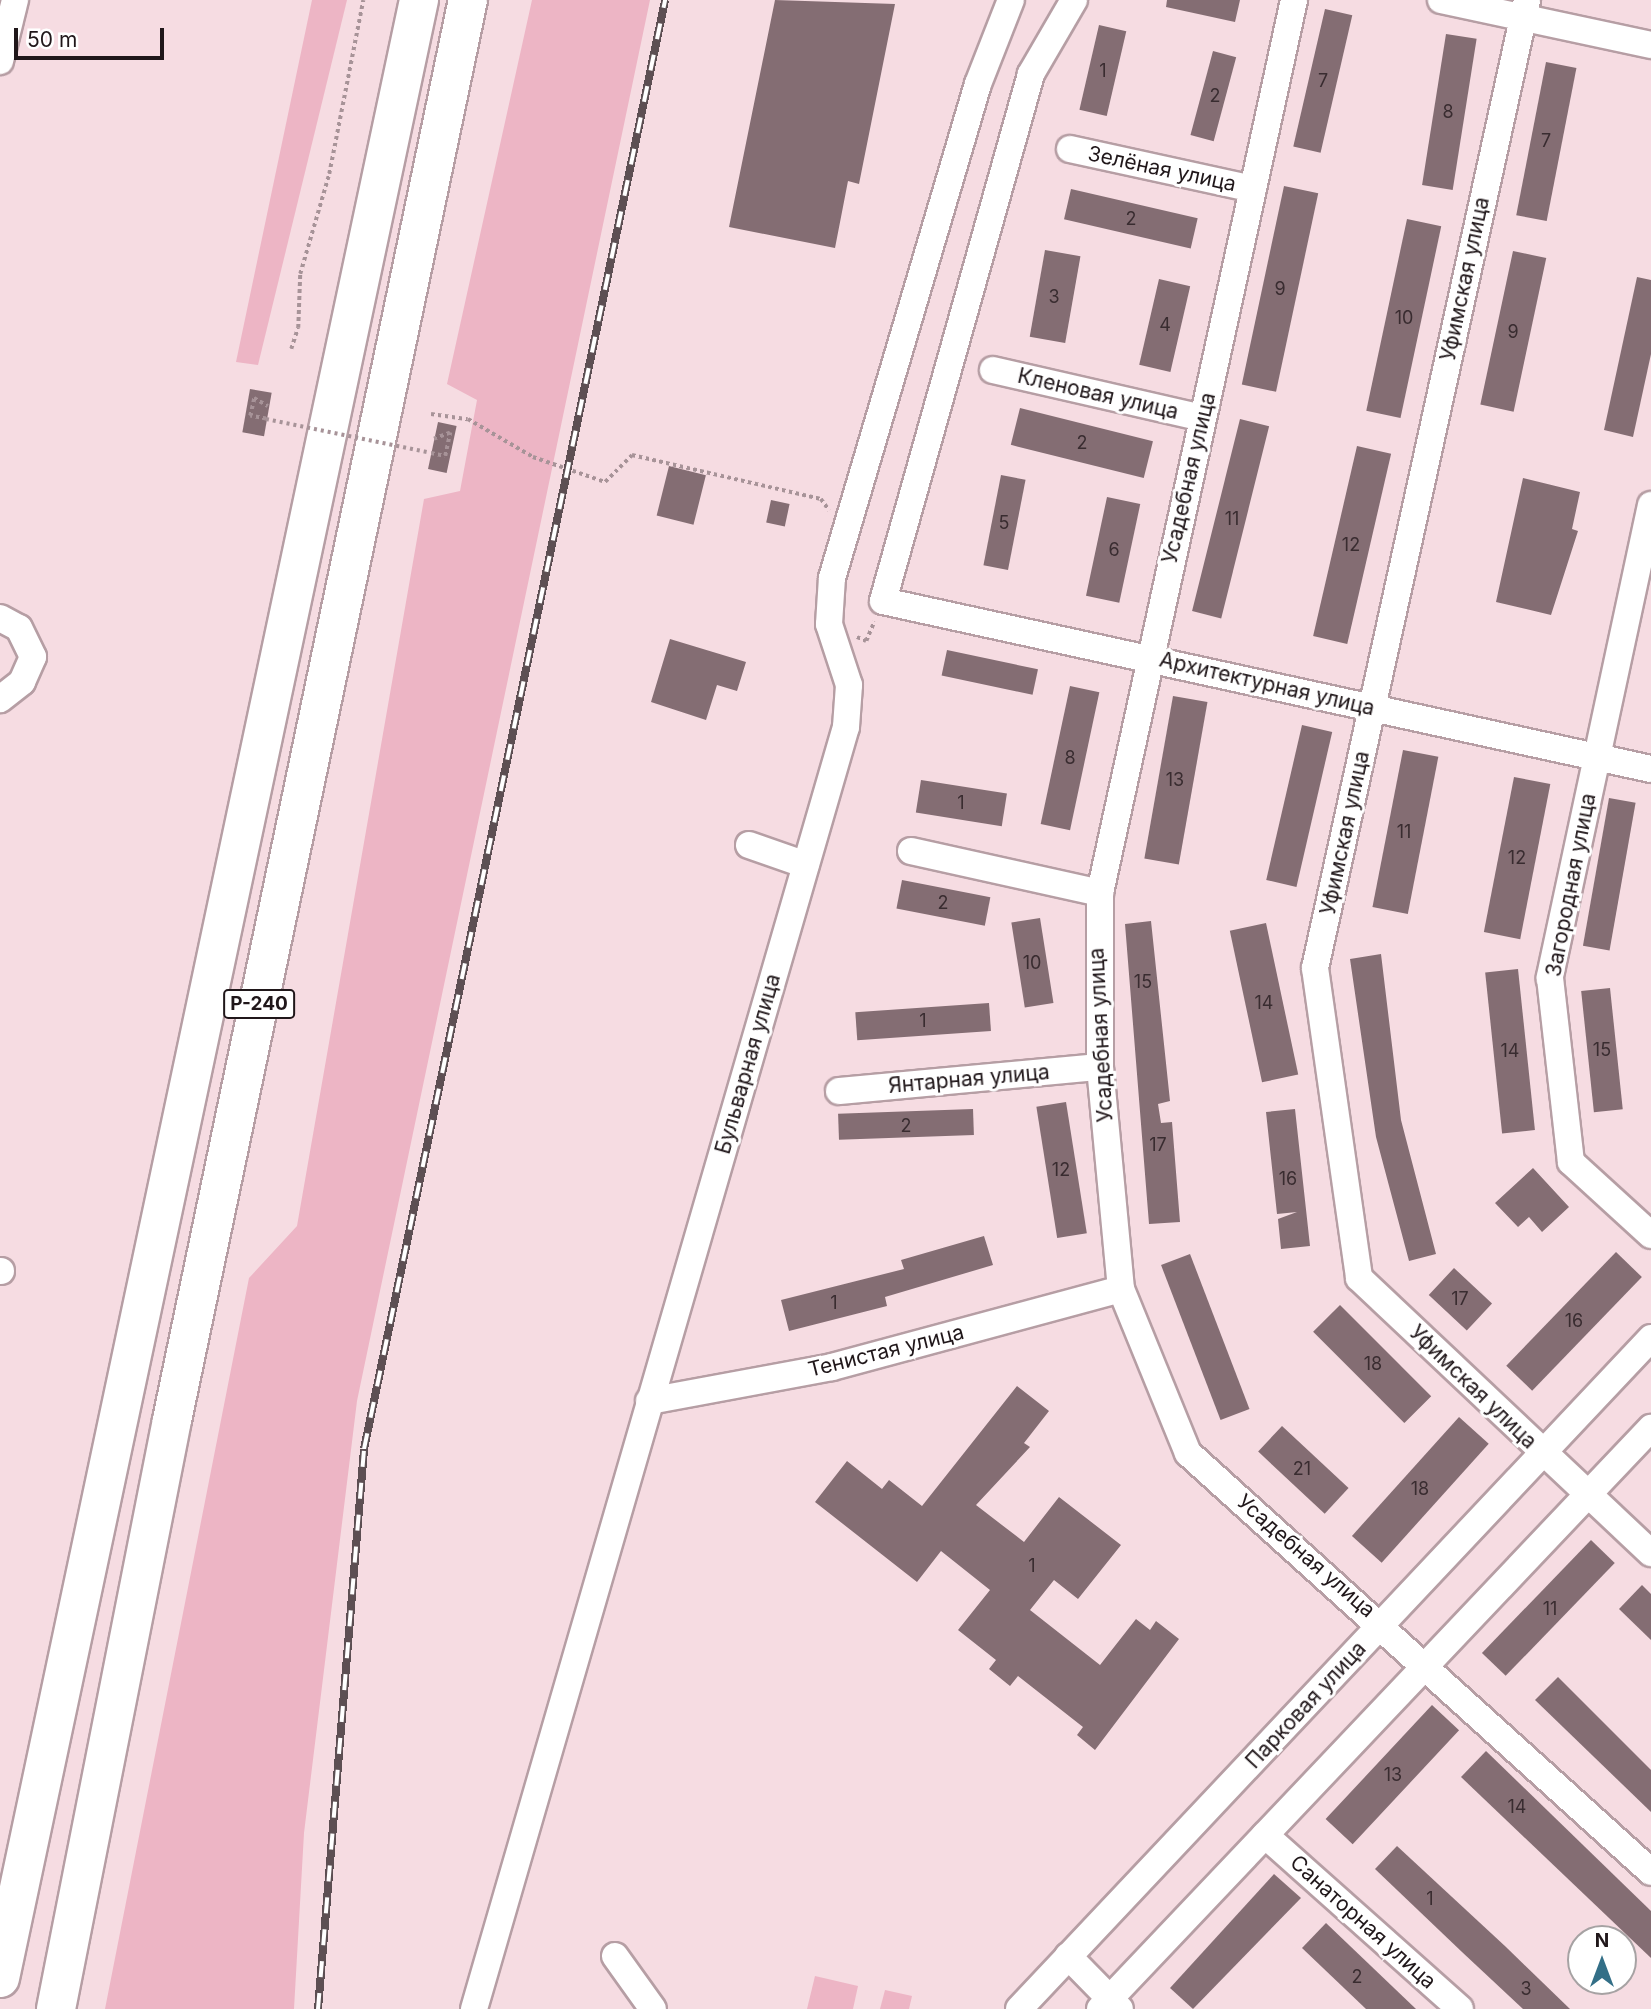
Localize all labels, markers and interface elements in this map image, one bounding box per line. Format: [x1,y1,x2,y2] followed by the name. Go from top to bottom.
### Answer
[18,14,168,58] scale bar
[27,27,77,52] text: 50 m
[1099,60,1107,82] house number: 1
[1318,70,1328,92] house number: 7
[1210,85,1220,107] house number: 2
[1442,101,1454,123] house number: 8
[1541,130,1551,152] house number: 7
[1086,141,1238,197] street label: Зелёная улица
[1435,195,1495,363] street label: Уфимская улица
[1126,208,1136,230] house number: 2
[1274,278,1286,300] house number: 9
[1048,286,1060,308] house number: 3
[1395,307,1413,329] house number: 10
[1159,314,1171,336] house number: 4
[1507,321,1519,343] house number: 9
[1015,363,1181,425] street label: Кленовая улица
[1157,390,1221,566] street label: Усадебная улица
[1077,432,1087,454] house number: 2
[1225,508,1239,530] house number: 11
[999,512,1009,534] house number: 5
[1342,534,1360,556] house number: 12
[1108,539,1120,561] house number: 6
[1157,647,1377,721] street label: Архитектурная улица
[1064,747,1076,769] house number: 8
[1315,749,1375,917] street label: Уфимская улица
[1166,769,1184,791] house number: 13
[1541,791,1601,979] street label: Загородная улица
[957,792,965,814] house number: 1
[1397,821,1411,843] house number: 11
[1508,847,1526,869] house number: 12
[938,892,948,914] house number: 2
[1084,947,1118,1123] street label: Усадебная улица
[1023,952,1041,974] house number: 10
[710,971,786,1157] street label: Бульварная улица
[1134,971,1152,993] house number: 15
[222,988,296,1020] road number: Р-240
[1255,992,1273,1014] house number: 14
[919,1010,927,1032] house number: 1
[1593,1039,1611,1061] house number: 15
[1501,1040,1519,1062] house number: 14
[887,1059,1051,1099] street label: Янтарная улица
[901,1115,911,1137] house number: 2
[1149,1134,1167,1156] house number: 17
[1052,1159,1070,1181] house number: 12
[1279,1168,1297,1190] house number: 16
[1451,1288,1469,1310] house number: 17
[830,1292,838,1314] house number: 1
[1565,1310,1583,1332] house number: 16
[805,1319,967,1383] street label: Тенистая улица
[1404,1320,1542,1454] street label: Уфимская улица
[1364,1353,1382,1375] house number: 18
[1293,1458,1311,1480] house number: 21
[1411,1478,1429,1500] house number: 18
[1232,1489,1380,1623] street label: Усадебная улица
[1028,1555,1036,1577] house number: 1
[1543,1598,1557,1620] house number: 11
[1241,1636,1371,1774] street label: Парковая улица
[1384,1764,1402,1786] house number: 13
[1508,1796,1526,1818] house number: 14
[1285,1850,1441,1994] street label: Санаторная улица
[1426,1888,1434,1910] house number: 1
[1567,1925,1637,1995] north arrow
[1595,1929,1609,1952] text: N
[1352,1966,1362,1988] house number: 2
[1520,1978,1532,2000] house number: 3

